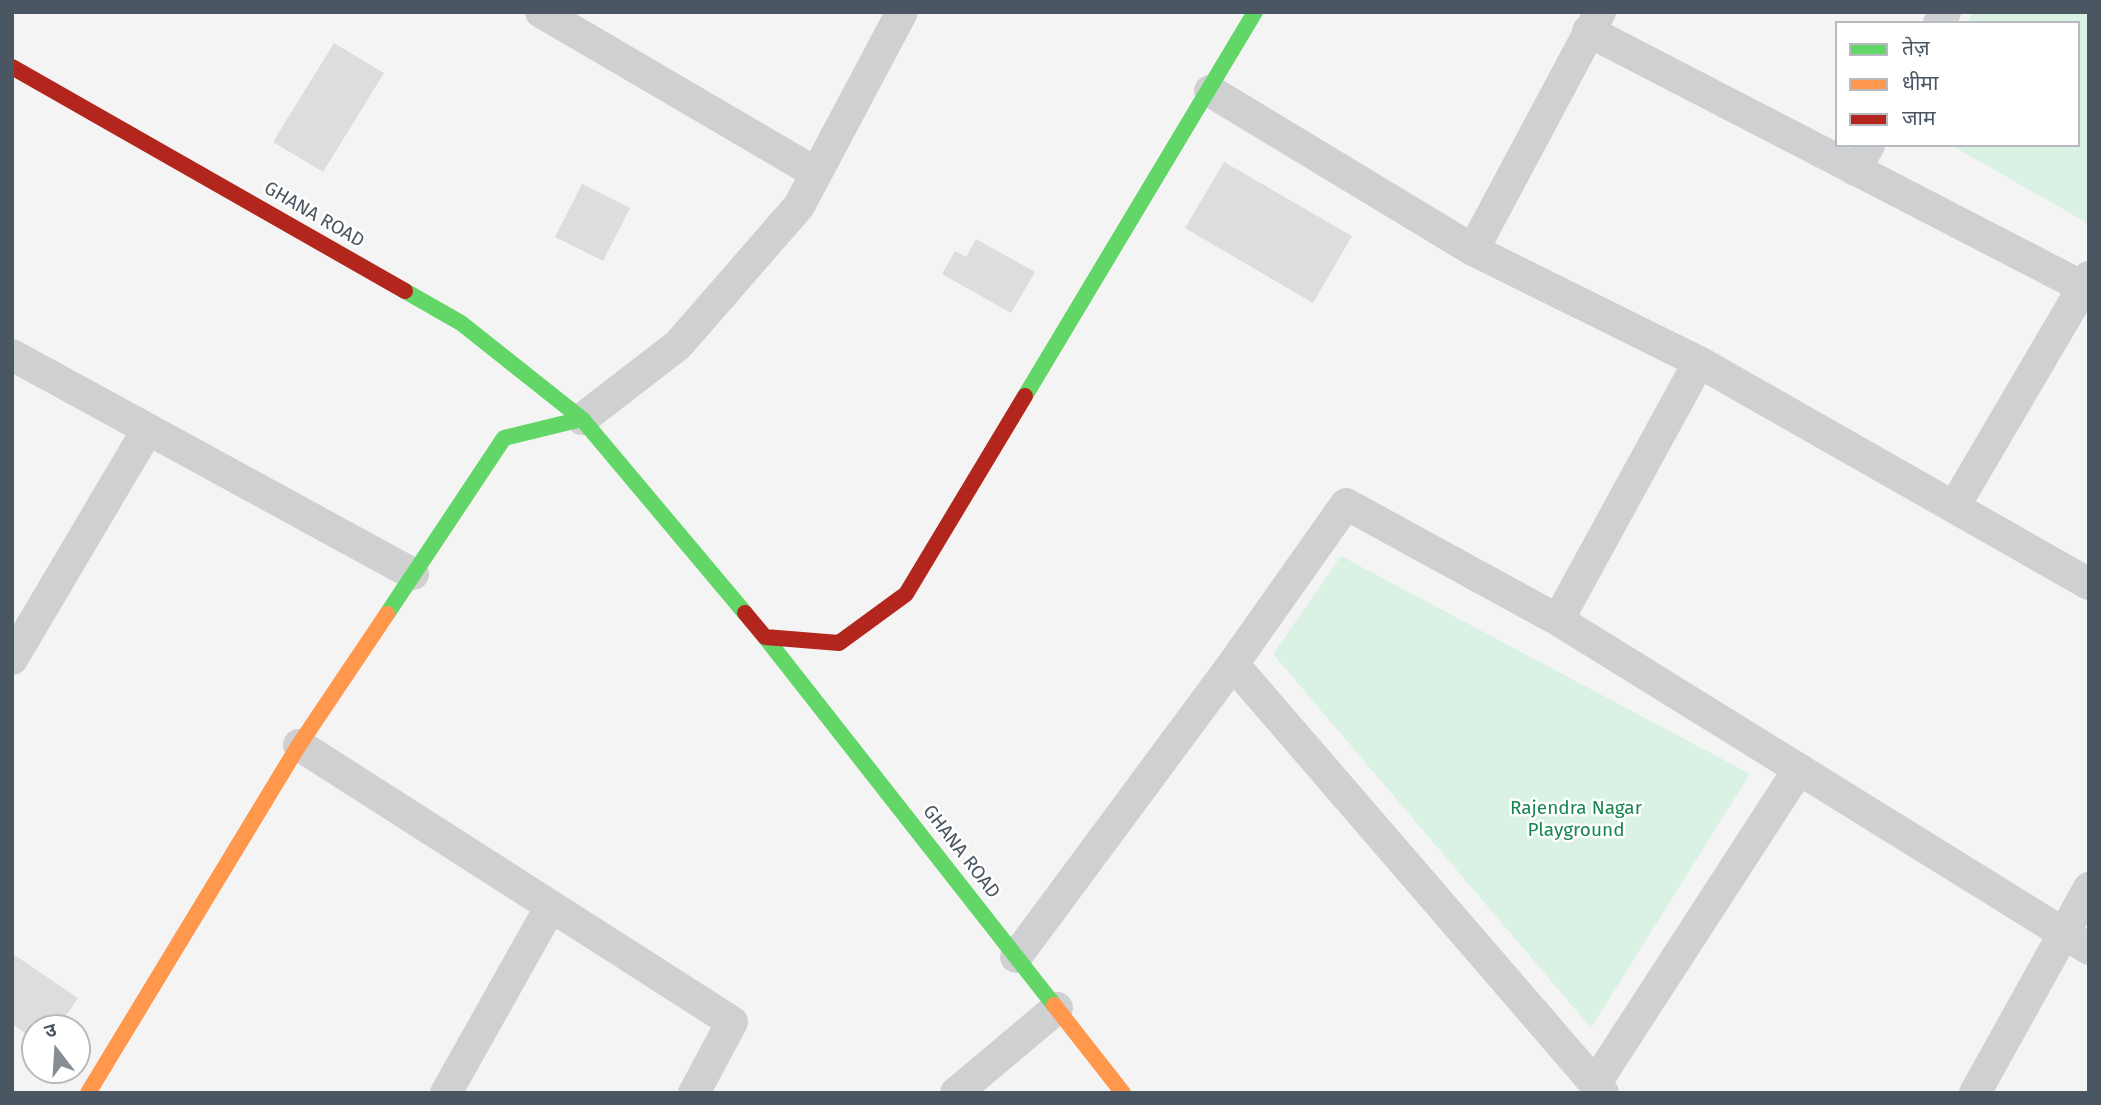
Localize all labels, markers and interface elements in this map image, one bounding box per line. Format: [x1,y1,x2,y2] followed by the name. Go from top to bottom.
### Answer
[1835,21,2080,147] legend
[1902,35,1930,61] text: तेज़
[1902,70,1938,96] text: धीमा
[1902,105,1936,131] text: जाम
[260,177,368,253] street label: GHANA ROAD
[1510,798,1642,842] park label: Rajendra Nagar Playground
[918,801,1004,903] street label: GHANA ROAD
[21,1014,91,1084] north arrow
[42,1018,59,1043] text: उ

